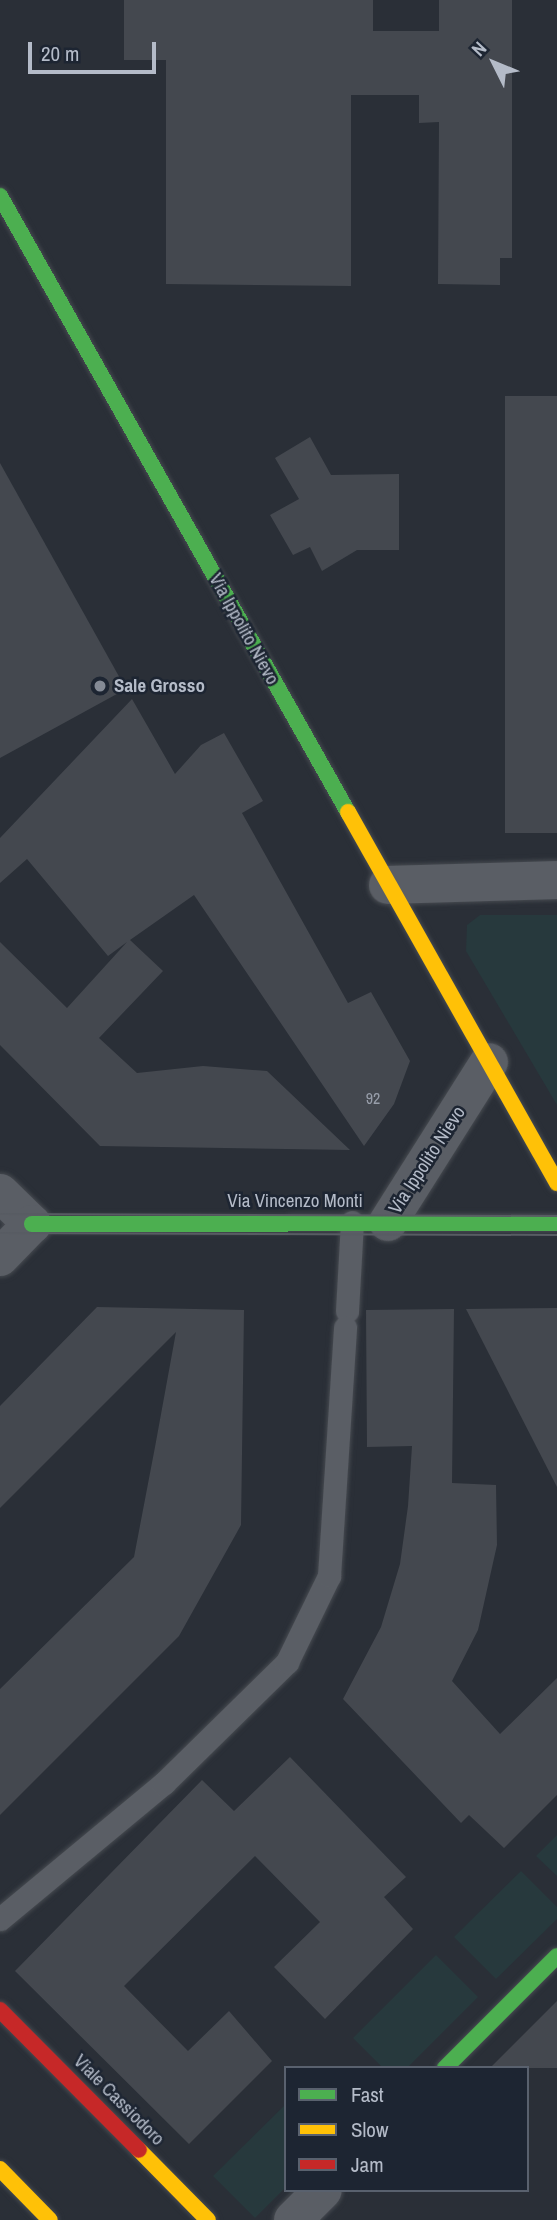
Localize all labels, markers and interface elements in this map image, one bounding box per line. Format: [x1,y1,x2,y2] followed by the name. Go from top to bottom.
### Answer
[32,28,159,72] scale bar
[459,28,529,98] north arrow
[465,36,492,62] text: N
[41,39,79,68] text: 20 m
[204,569,284,689] street label: Via Ippolito Nievo
[114,675,205,697] place label: Sale Grosso
[92,678,108,694] marker: Sale Grosso
[366,1088,380,1108] house number: 92
[384,1102,470,1218] street label: Via Ippolito Nievo
[227,1190,363,1212] street label: Via Vincenzo Monti
[69,2050,169,2150] street label: Viale Cassiodoro
[284,2066,529,2192] legend
[351,2080,384,2109] text: Fast
[351,2115,388,2144] text: Slow
[351,2150,384,2179] text: Jam

